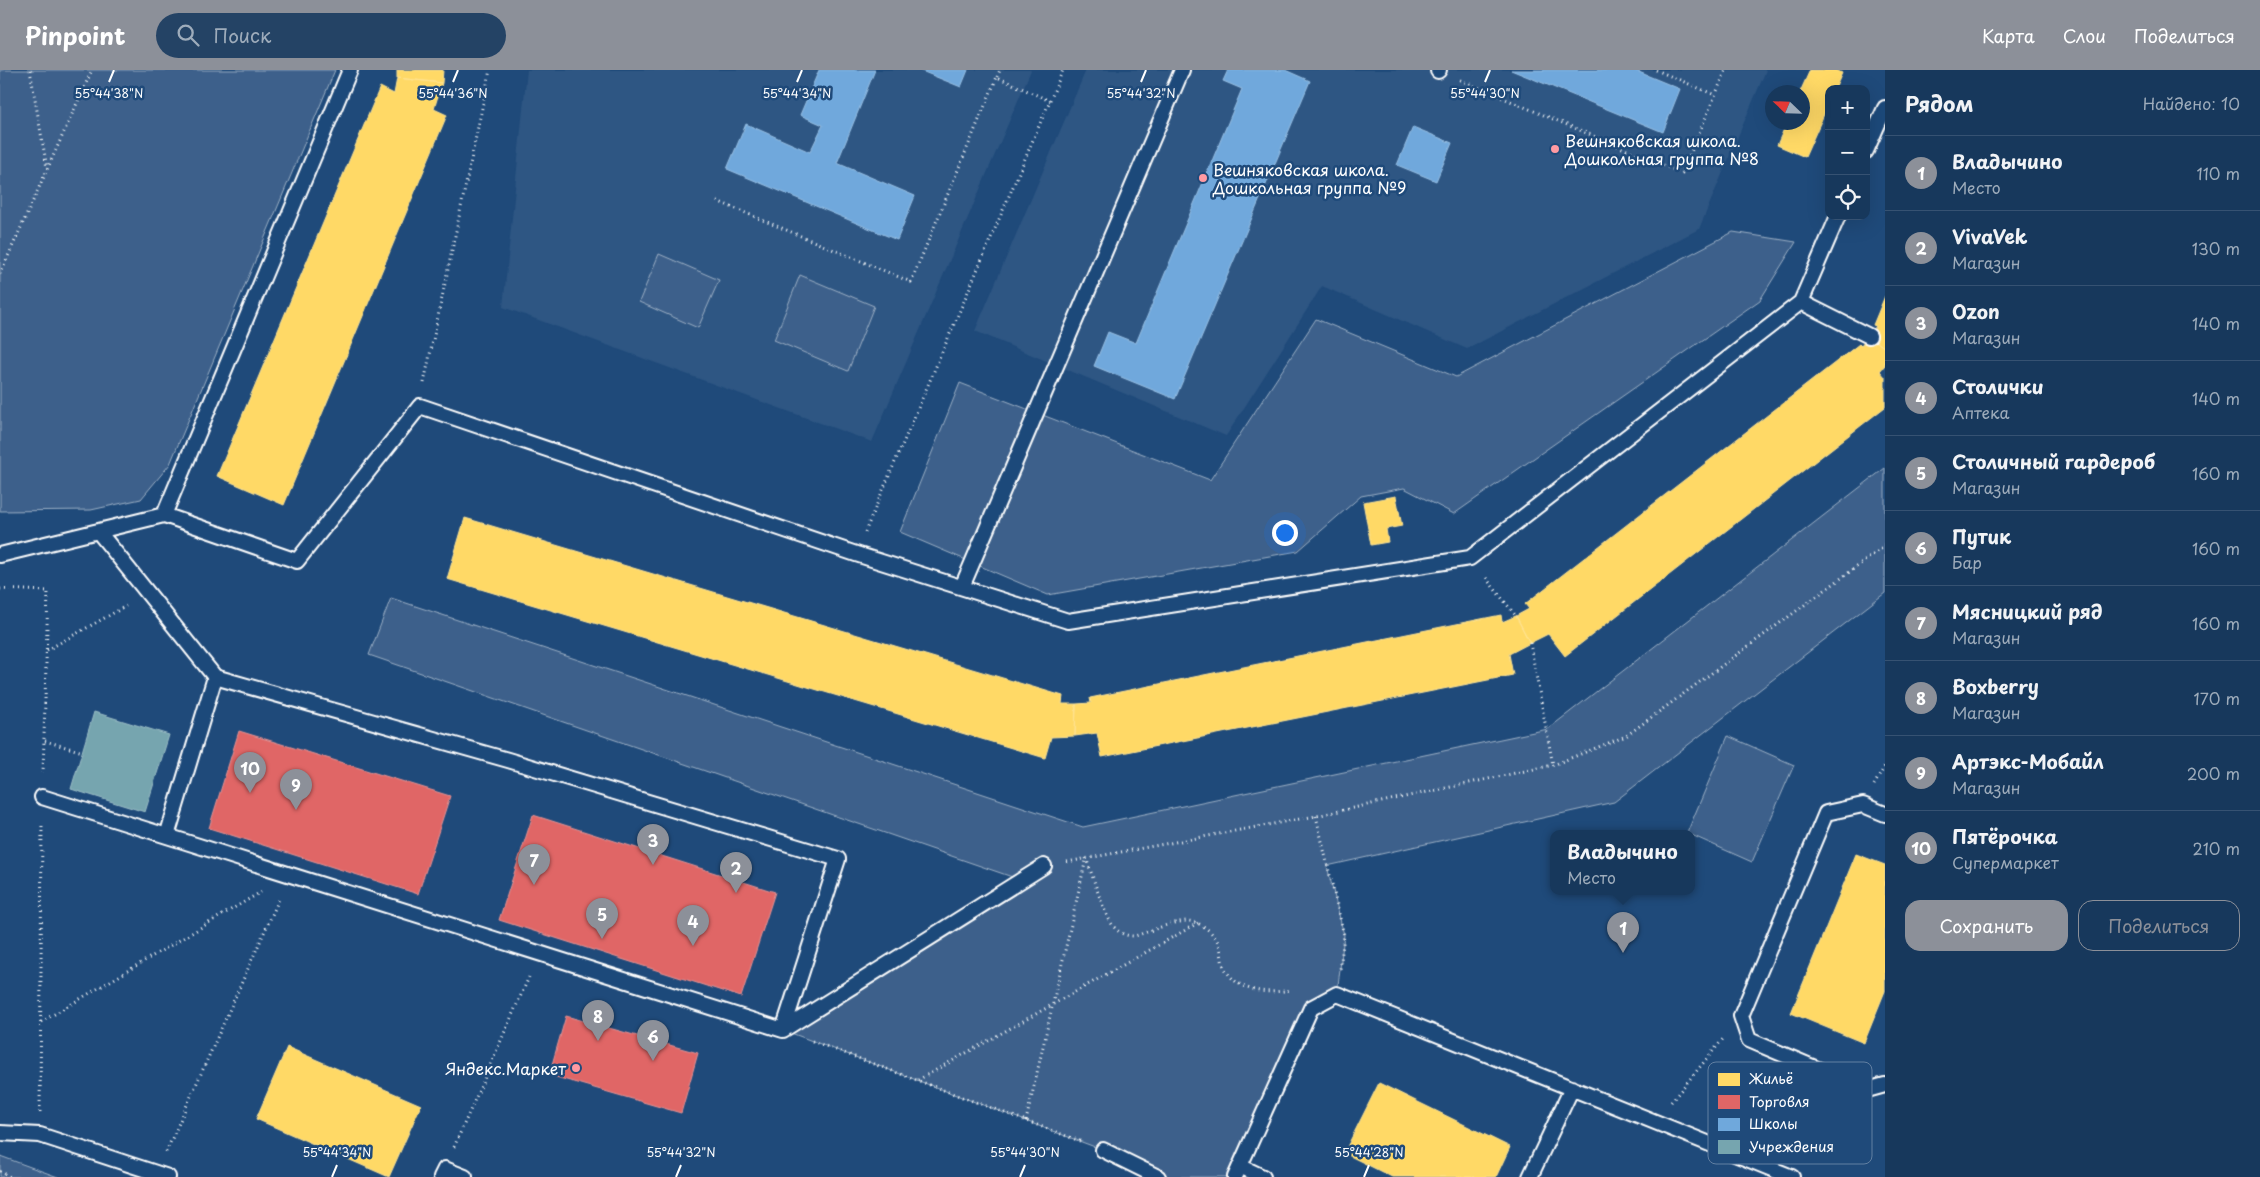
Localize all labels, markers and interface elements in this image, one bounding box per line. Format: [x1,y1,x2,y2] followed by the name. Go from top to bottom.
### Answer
[156,13,506,58] search box
[25,17,126,53] text: Pinpoint
[174,21,202,49] icon: search
[214,21,271,49] text: Поиск
[1982,22,2035,49] text: Карта
[2063,22,2106,49] text: Слои
[2134,22,2235,49] text: Поделиться
[75,84,143,102] text: 55°44'38"N
[418,84,488,102] text: 55°44'36"N
[763,84,832,102] text: 55°44'34"N
[1106,84,1176,102] text: 55°44'32"N
[1450,84,1520,102] text: 55°44'30"N
[1765,85,1810,130] north arrow
[1825,85,1870,220] map controls
[1825,85,1870,130] button: +
[1905,87,1973,119] text: Рядом
[2143,91,2240,115] text: Найдено: 10
[1564,128,1759,170] place label: Вешняковская школа. Дошкольная группа №8
[1825,130,1870,175] button: −
[1549,143,1561,155] marker: Вешняковская школа. Дошкольная группа №8
[1952,147,2062,175] text: Владычино
[1212,157,1406,199] place label: Вешняковская школа. Дошкольная группа №9
[1917,161,1925,185] text: 1
[2197,161,2240,185] text: 110 m
[1197,172,1209,184] marker: Вешняковская школа. Дошкольная группа №9
[1825,175,1870,220] button: locate
[1952,175,2001,199] text: Место
[1952,222,2027,250] text: VivaVek
[1915,236,1927,260] text: 2
[2192,236,2240,260] text: 130 m
[1952,250,2021,274] text: Магазин
[1952,297,2000,325] text: Ozon
[1916,311,1926,335] text: 3
[2192,311,2240,335] text: 140 m
[1952,325,2021,349] text: Магазин
[1952,372,2044,400] text: Столички
[1916,386,1926,410] text: 4
[2192,386,2240,410] text: 140 m
[1952,400,2009,424] text: Аптека
[1952,447,2155,475] text: Столичный гардероб
[1916,461,1926,485] text: 5
[2192,461,2240,485] text: 160 m
[1952,475,2021,499] text: Магазин
[1272,520,1298,546] your location
[1952,522,2011,550] text: Путик
[1915,536,1927,560] text: 6
[2192,536,2240,560] text: 160 m
[1952,550,1982,574] text: Бар
[1952,597,2102,625] text: Мясницкий ряд
[1916,611,1926,635] text: 7
[2192,611,2240,635] text: 160 m
[1952,625,2021,649] text: Магазин
[1952,672,2039,700] text: Boxberry
[1916,686,1926,710] text: 8
[2194,686,2240,710] text: 170 m
[1952,700,2021,724] text: Магазин
[1952,747,2104,775] text: Артэкс-Мобайл
[234,752,266,793] pin: 10
[1916,761,1926,785] text: 9
[2187,761,2240,785] text: 200 m
[280,769,312,810] pin: 9
[1952,775,2021,799] text: Магазин
[1952,822,2058,850] text: Пятёрочка
[637,824,669,865] pin: 3
[1550,830,1695,895] popup
[1911,836,1931,860] text: 10
[2192,836,2240,860] text: 210 m
[1567,837,1678,865] text: Владычино
[518,844,550,885] pin: 7
[1952,850,2059,874] text: Супермаркет
[720,852,752,893] pin: 2
[1567,865,1616,889] text: Место
[586,898,618,939] pin: 5
[1905,900,2068,951] button: Сохранить
[2078,900,2240,951] button: Поделиться
[677,905,709,946] pin: 4
[1607,912,1639,953] pin: 1
[582,1000,614,1041] pin: 8
[637,1020,669,1061] pin: 6
[445,1056,566,1080] place label: Яндекс.Маркет
[570,1062,582,1074] marker: Яндекс.Маркет
[1708,1062,1872,1164] legend
[1748,1068,1793,1089] text: Жильё
[1749,1091,1810,1112] text: Торговля
[1749,1113,1798,1134] text: Школы
[1749,1136,1834,1157] text: Учреждения
[303,1143,372,1161] text: 55°44'34"N
[646,1143,716,1161] text: 55°44'32"N
[990,1143,1060,1161] text: 55°44'30"N
[1334,1143,1404,1161] text: 55°44'28"N

